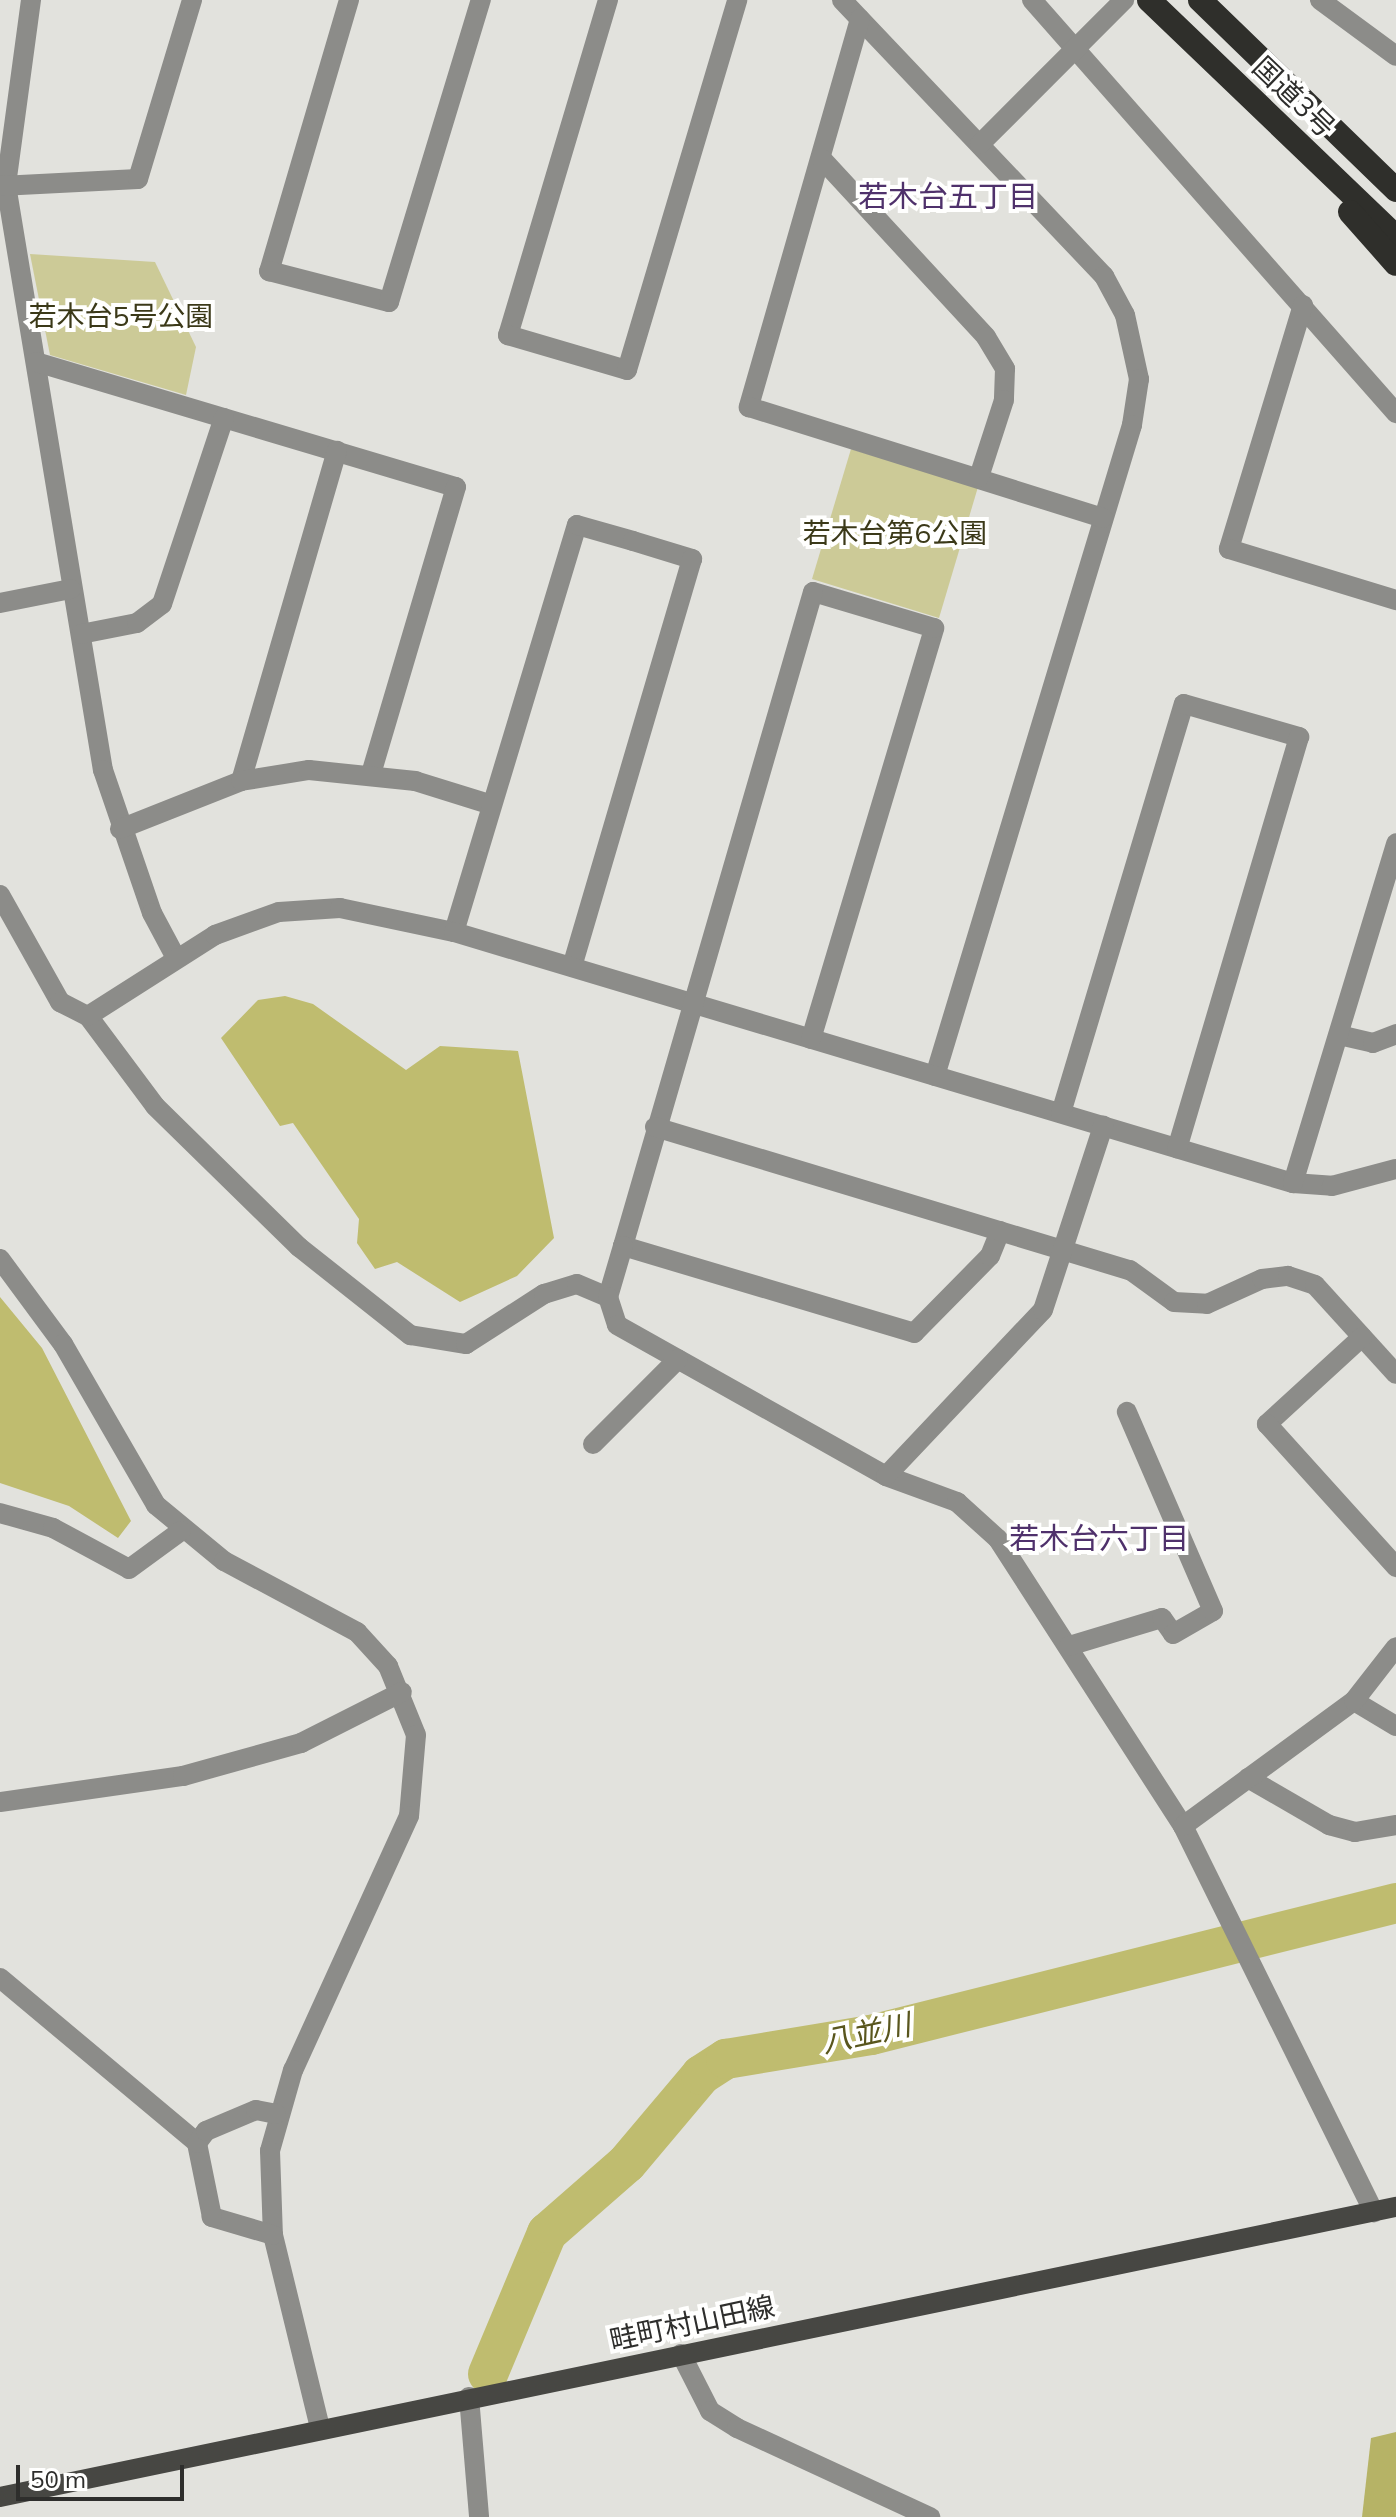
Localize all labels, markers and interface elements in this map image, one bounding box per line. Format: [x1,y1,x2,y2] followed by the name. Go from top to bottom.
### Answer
[1246,50,1342,144] street label: 国道3号
[858,178,1038,214] district label: 若木台五丁目
[29,299,213,333] park label: 若木台5号公園
[803,516,987,550] park label: 若木台第6公園
[1009,1520,1189,1556] district label: 若木台六丁目
[818,2006,914,2060] water label: 八並川
[606,2289,778,2357] street label: 畦町村山田線
[20,2449,188,2499] scale bar
[30,2464,86,2494] text: 50 m

